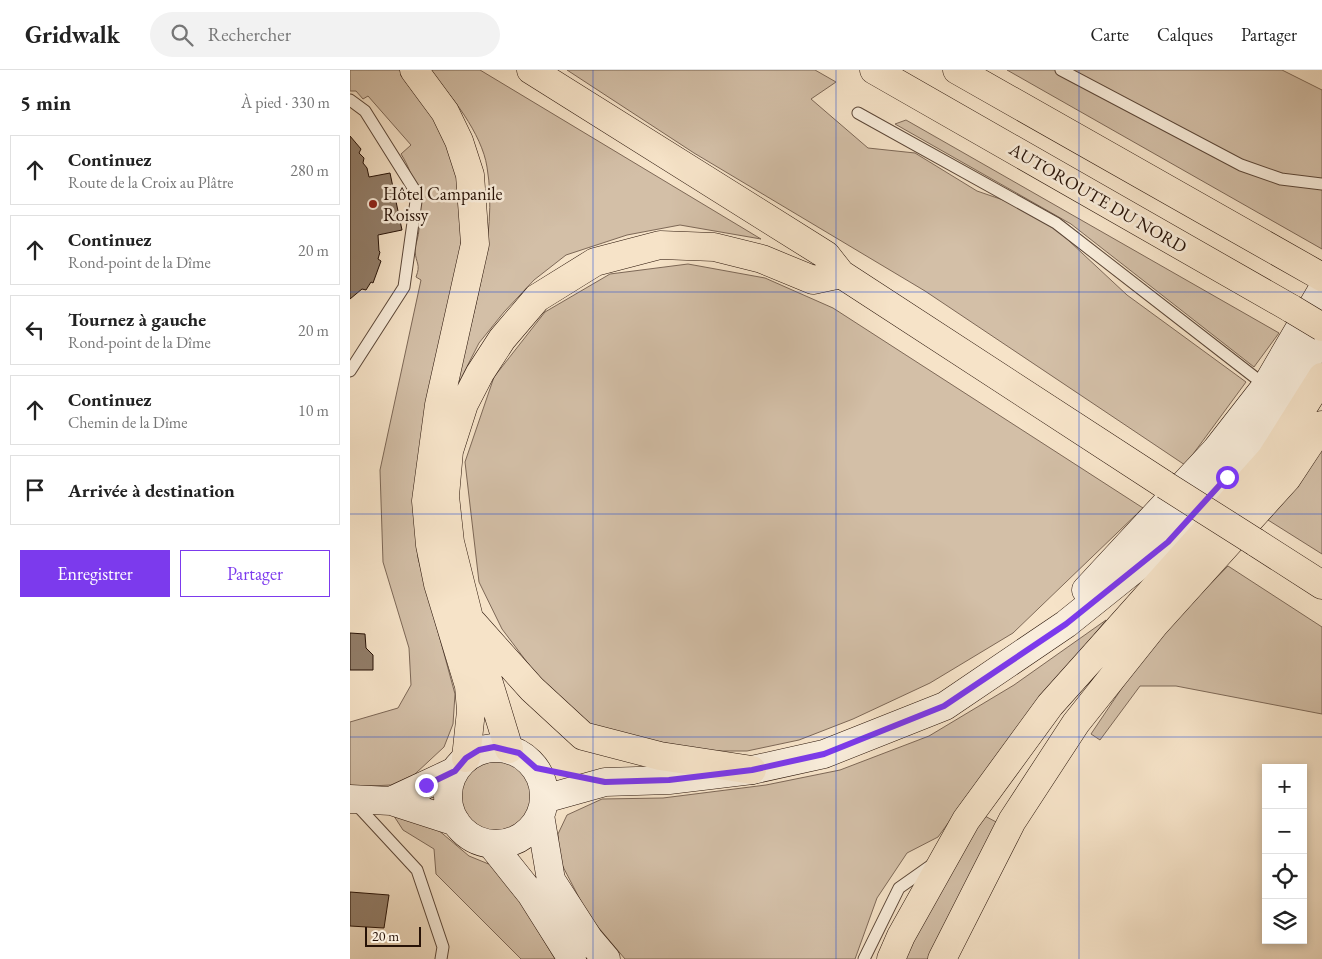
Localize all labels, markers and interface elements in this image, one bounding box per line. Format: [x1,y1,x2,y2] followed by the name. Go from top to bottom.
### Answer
[150,12,500,57] search box
[25,19,120,50] text: Gridwalk
[168,21,196,49] icon: search
[208,22,291,47] text: Rechercher
[1090,23,1129,46] text: Carte
[1157,23,1213,46] text: Calques
[1241,23,1297,46] text: Partager
[20,89,71,116] text: 5 min
[241,92,330,113] text: À pied · 330 m
[1004,137,1191,258] street label: AUTOROUTE DU NORD
[68,147,152,172] text: Continuez
[21,156,49,184] icon: ahead
[290,160,329,181] text: 280 m
[68,172,234,193] text: Route de la Croix au Plâtre
[383,182,502,226] place label: Hôtel Campanile Roissy
[367,198,379,210] marker: Hôtel Campanile Roissy
[68,227,152,252] text: Continuez
[21,236,49,264] icon: ahead
[298,240,329,261] text: 20 m
[68,252,211,273] text: Rond-point de la Dîme
[68,307,206,332] text: Tournez à gauche
[21,316,49,344] icon: left
[298,320,329,341] text: 20 m
[68,332,211,353] text: Rond-point de la Dîme
[68,387,152,412] text: Continuez
[21,396,49,424] icon: ahead
[298,400,329,421] text: 10 m
[68,412,188,433] text: Chemin de la Dîme
[1216,466,1239,489] route start
[21,476,49,504] icon: arrive
[68,478,235,503] text: Arrivée à destination
[20,550,170,597] button: Enregistrer
[180,550,330,597] button: Partager
[1262,764,1307,944] map controls
[1262,764,1307,809] button: +
[415,774,438,797] route end
[1262,809,1307,854] button: −
[1262,854,1307,899] button: locate
[1262,899,1307,944] button: layers
[365,924,421,947] scale bar
[372,927,399,945] text: 20 m

